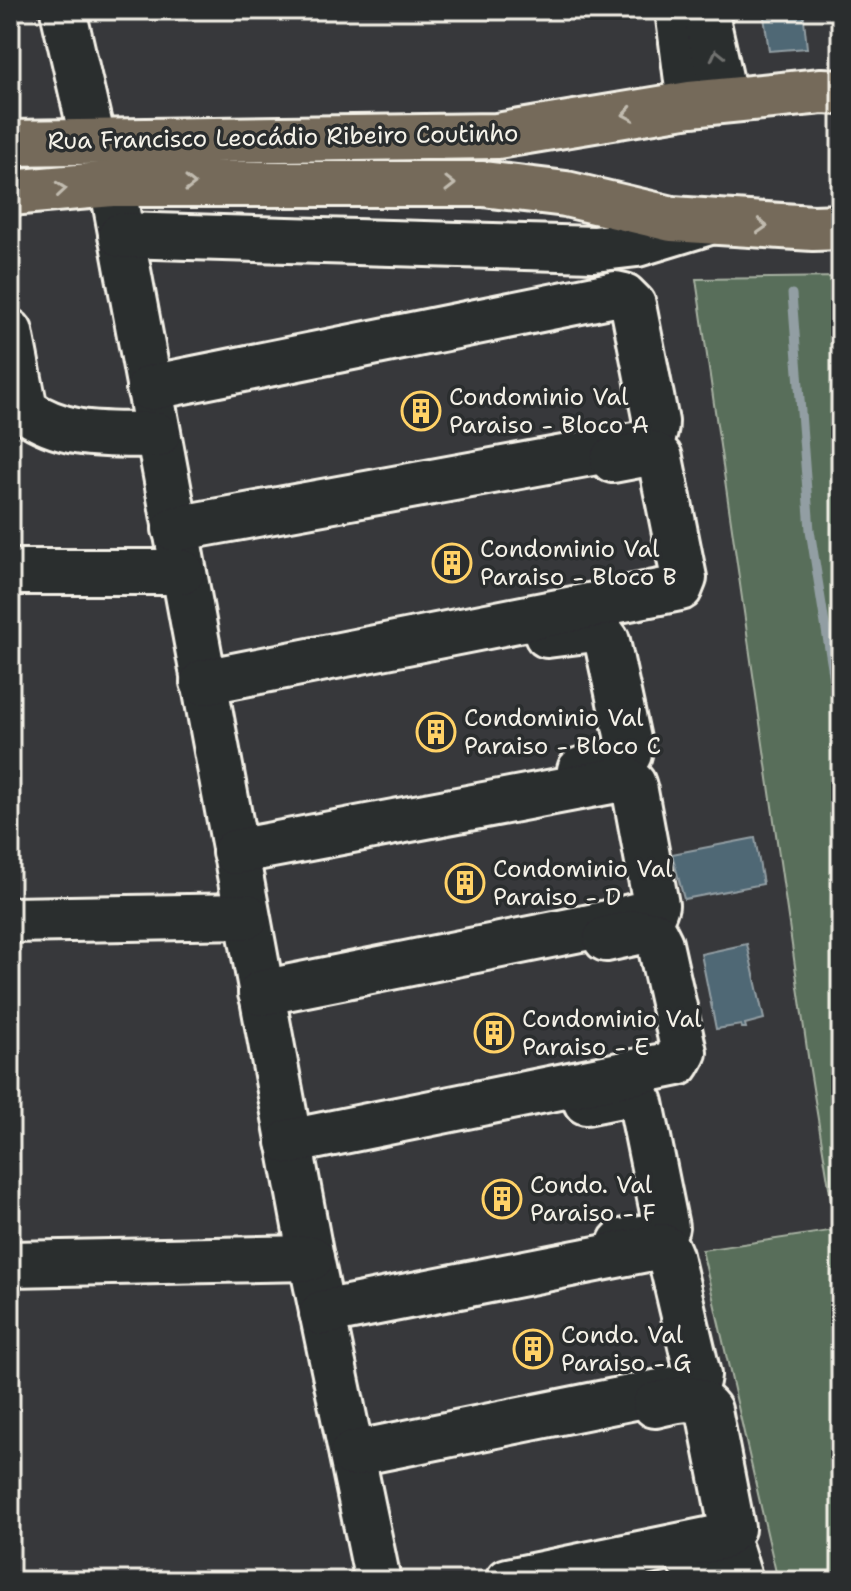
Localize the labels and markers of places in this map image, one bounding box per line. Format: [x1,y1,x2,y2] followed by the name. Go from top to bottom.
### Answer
[449,381,649,441] place label: Condominio Val Paraiso - Bloco A
[400,390,442,432] building icon: Condominio Val Paraiso - Bloco A
[480,533,677,593] place label: Condominio Val Paraiso - Bloco B
[431,542,473,584] building icon: Condominio Val Paraiso - Bloco B
[464,702,661,762] place label: Condominio Val Paraiso - Bloco C
[415,711,457,753] building icon: Condominio Val Paraiso - Bloco C
[493,853,673,913] place label: Condominio Val Paraiso - D
[444,862,486,904] building icon: Condominio Val Paraiso - D
[522,1003,702,1063] place label: Condominio Val Paraiso - E
[473,1012,515,1054] building icon: Condominio Val Paraiso - E
[530,1169,656,1229] place label: Condo. Val Paraiso - F
[481,1178,523,1220] building icon: Condo. Val Paraiso - F
[561,1319,691,1379] place label: Condo. Val Paraiso - G
[512,1328,554,1370] building icon: Condo. Val Paraiso - G

